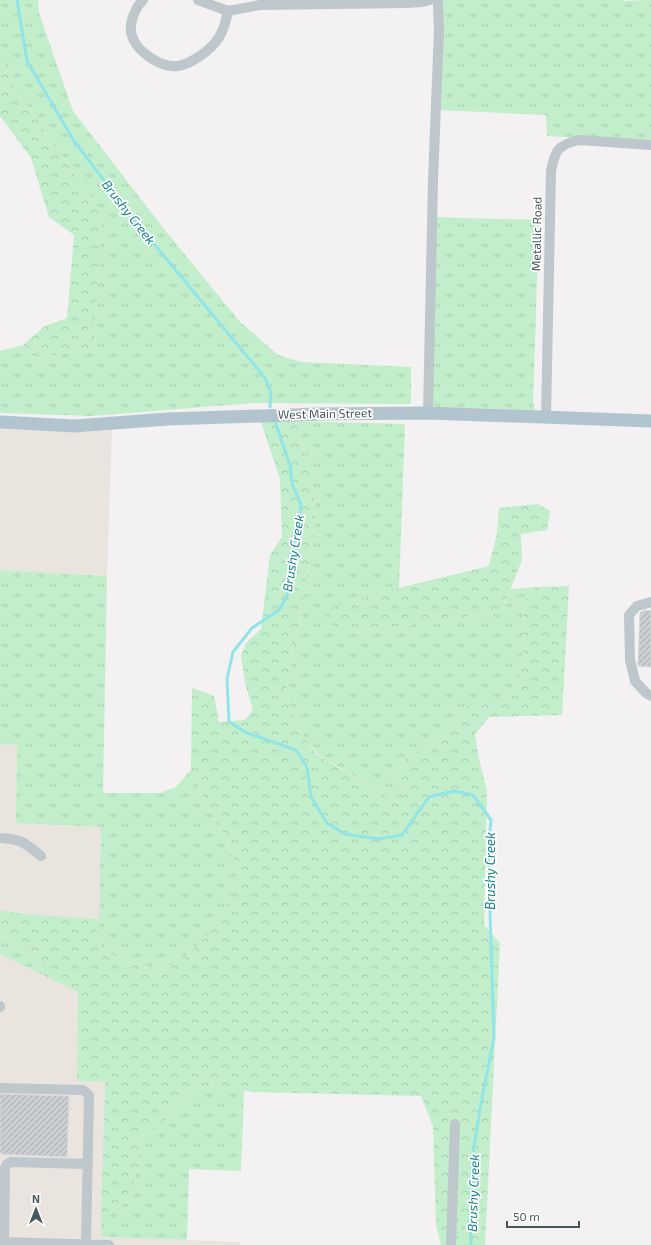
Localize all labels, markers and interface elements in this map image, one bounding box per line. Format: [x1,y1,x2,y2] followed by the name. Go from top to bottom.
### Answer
[99,176,159,248] water label: Brushy Creek
[528,197,544,271] street label: Metallic Road
[278,405,373,421] street label: West Main Street
[279,513,307,593] water label: Brushy Creek
[482,832,498,910] water label: Brushy Creek
[464,1154,482,1232] water label: Brushy Creek
[16,1189,56,1229] north arrow
[32,1192,40,1205] text: N
[507,1203,579,1229] scale bar
[513,1209,540,1223] text: 50 m

